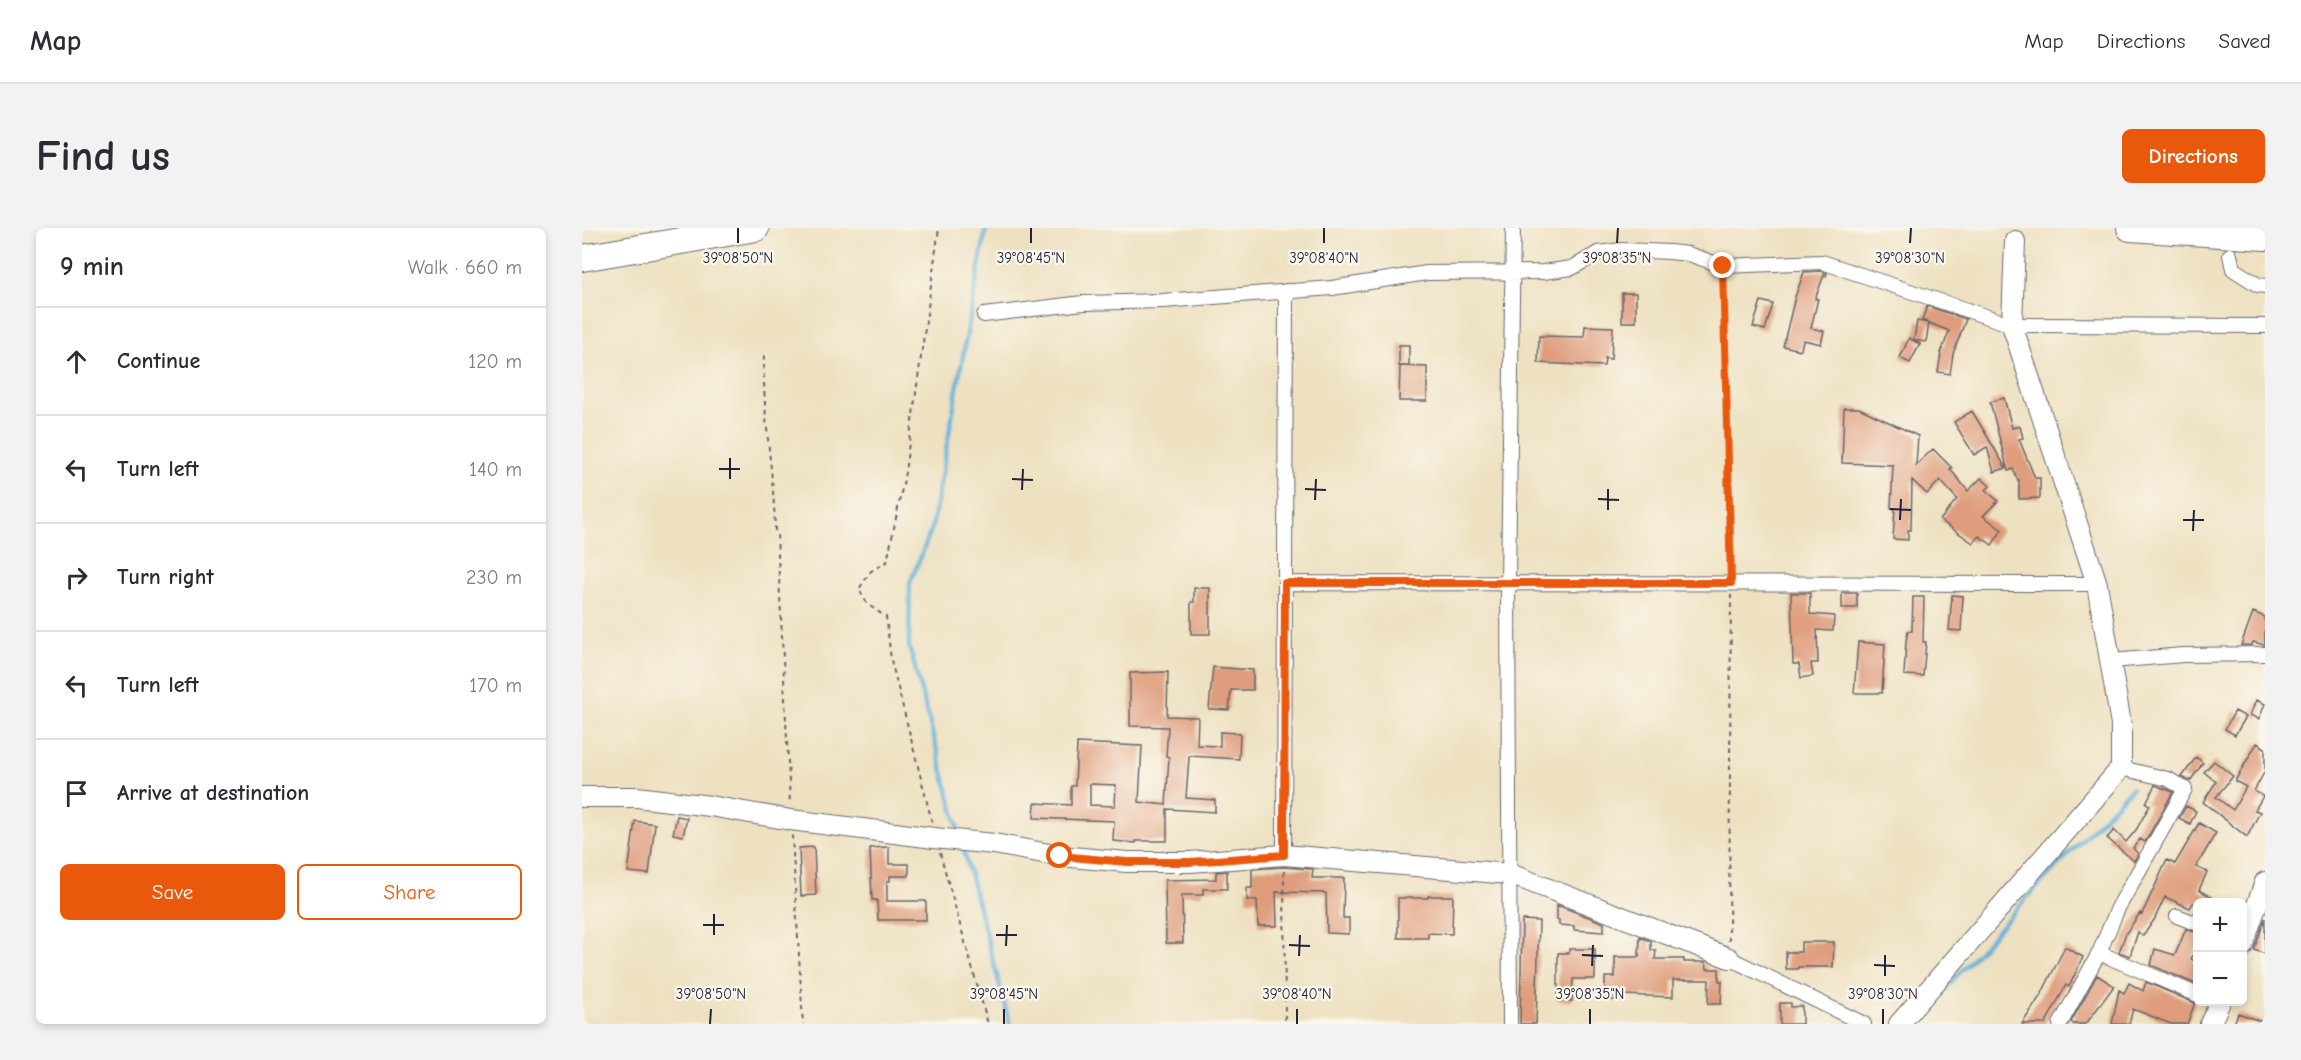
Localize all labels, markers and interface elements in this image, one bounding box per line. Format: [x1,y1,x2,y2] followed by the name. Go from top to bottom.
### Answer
[30,25,81,57] text: Map
[2024,29,2064,53] text: Map
[2097,29,2186,53] text: Directions
[2219,29,2271,53] text: Saved
[2122,129,2265,183] button: Directions
[36,132,170,181] text: Find us
[703,249,773,267] text: 39°08'50"N
[997,249,1065,267] text: 39°08'45"N
[1289,249,1359,267] text: 39°08'40"N
[1583,249,1651,267] text: 39°08'35"N
[1875,249,1945,267] text: 39°08'30"N
[60,252,124,282] text: 9 min
[1709,252,1735,278] route end
[408,256,522,279] text: Walk · 660 m
[60,345,93,378] icon: ahead
[117,348,200,374] text: Continue
[468,350,522,373] text: 120 m
[60,453,93,486] icon: left
[117,456,199,482] text: Turn left
[469,458,522,481] text: 140 m
[60,561,93,594] icon: right
[117,564,214,590] text: Turn right
[466,566,522,589] text: 230 m
[60,669,93,702] icon: left
[117,672,199,698] text: Turn left
[469,674,522,697] text: 170 m
[60,777,93,810] icon: arrive
[117,780,309,806] text: Arrive at destination
[1046,842,1072,868] route start
[60,864,285,920] button: Save
[297,864,522,920] button: Share
[2193,898,2247,1006] map controls
[2193,898,2247,952] button: +
[2193,952,2247,1006] button: −
[676,985,746,1003] text: 39°08'50"N
[970,985,1038,1003] text: 39°08'45"N
[1262,985,1332,1003] text: 39°08'40"N
[1556,985,1624,1003] text: 39°08'35"N
[1848,985,1918,1003] text: 39°08'30"N

